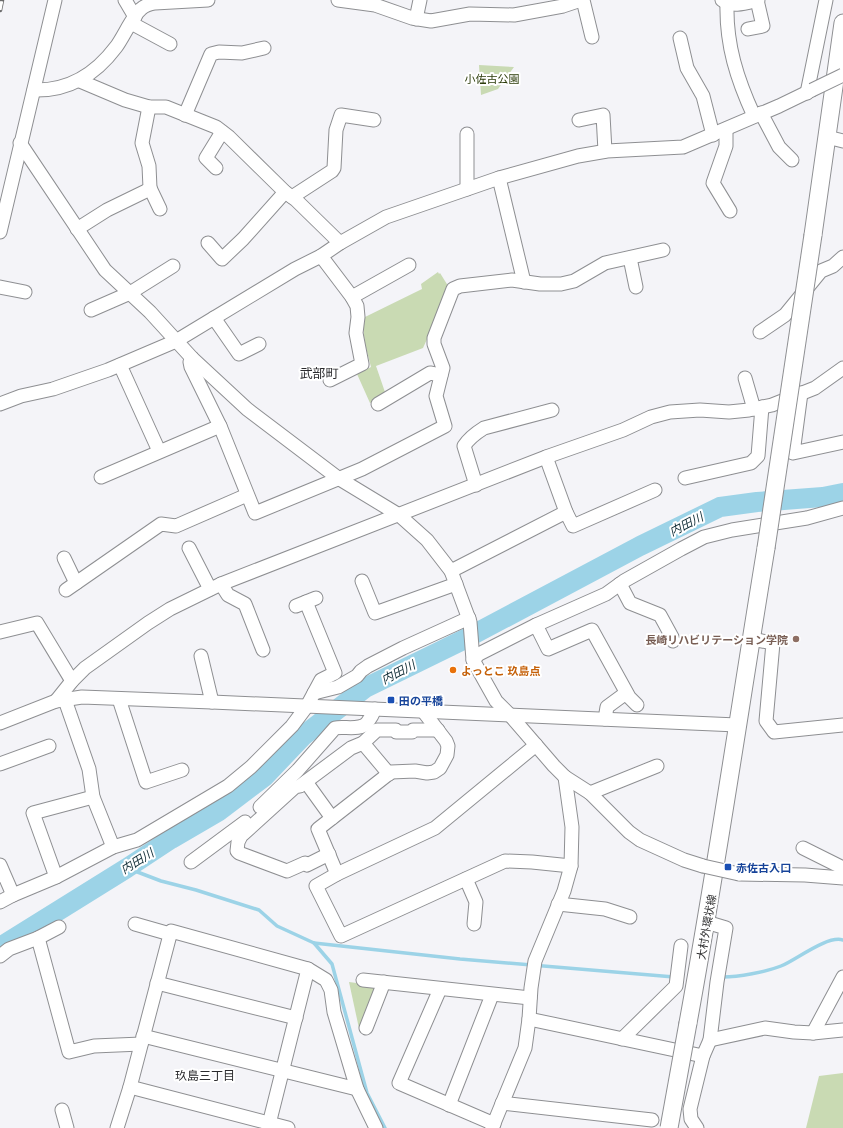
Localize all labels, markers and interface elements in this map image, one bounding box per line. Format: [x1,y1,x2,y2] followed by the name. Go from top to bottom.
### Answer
[465,71,520,86] park label: 小佐古公園
[299,364,339,382] district label: 武部町
[666,507,708,540] water label: 内田川
[645,632,788,647] place label: 長崎リハビリテーション学院
[791,634,801,644] marker: 長崎リハビリテーション学院
[378,655,420,688] water label: 内田川
[461,663,541,678] place label: よっとこ 玖島点
[448,665,458,675] marker: よっとこ 玖島点
[399,693,443,708] place label: 田の平橋
[386,695,396,705] marker: 田の平橋
[117,843,158,878] water label: 内田川
[736,860,791,875] place label: 赤佐古入口
[723,862,733,872] marker: 赤佐古入口
[693,893,719,961] street label: 大村外環状線
[175,1067,235,1084] district label: 玖島三丁目

